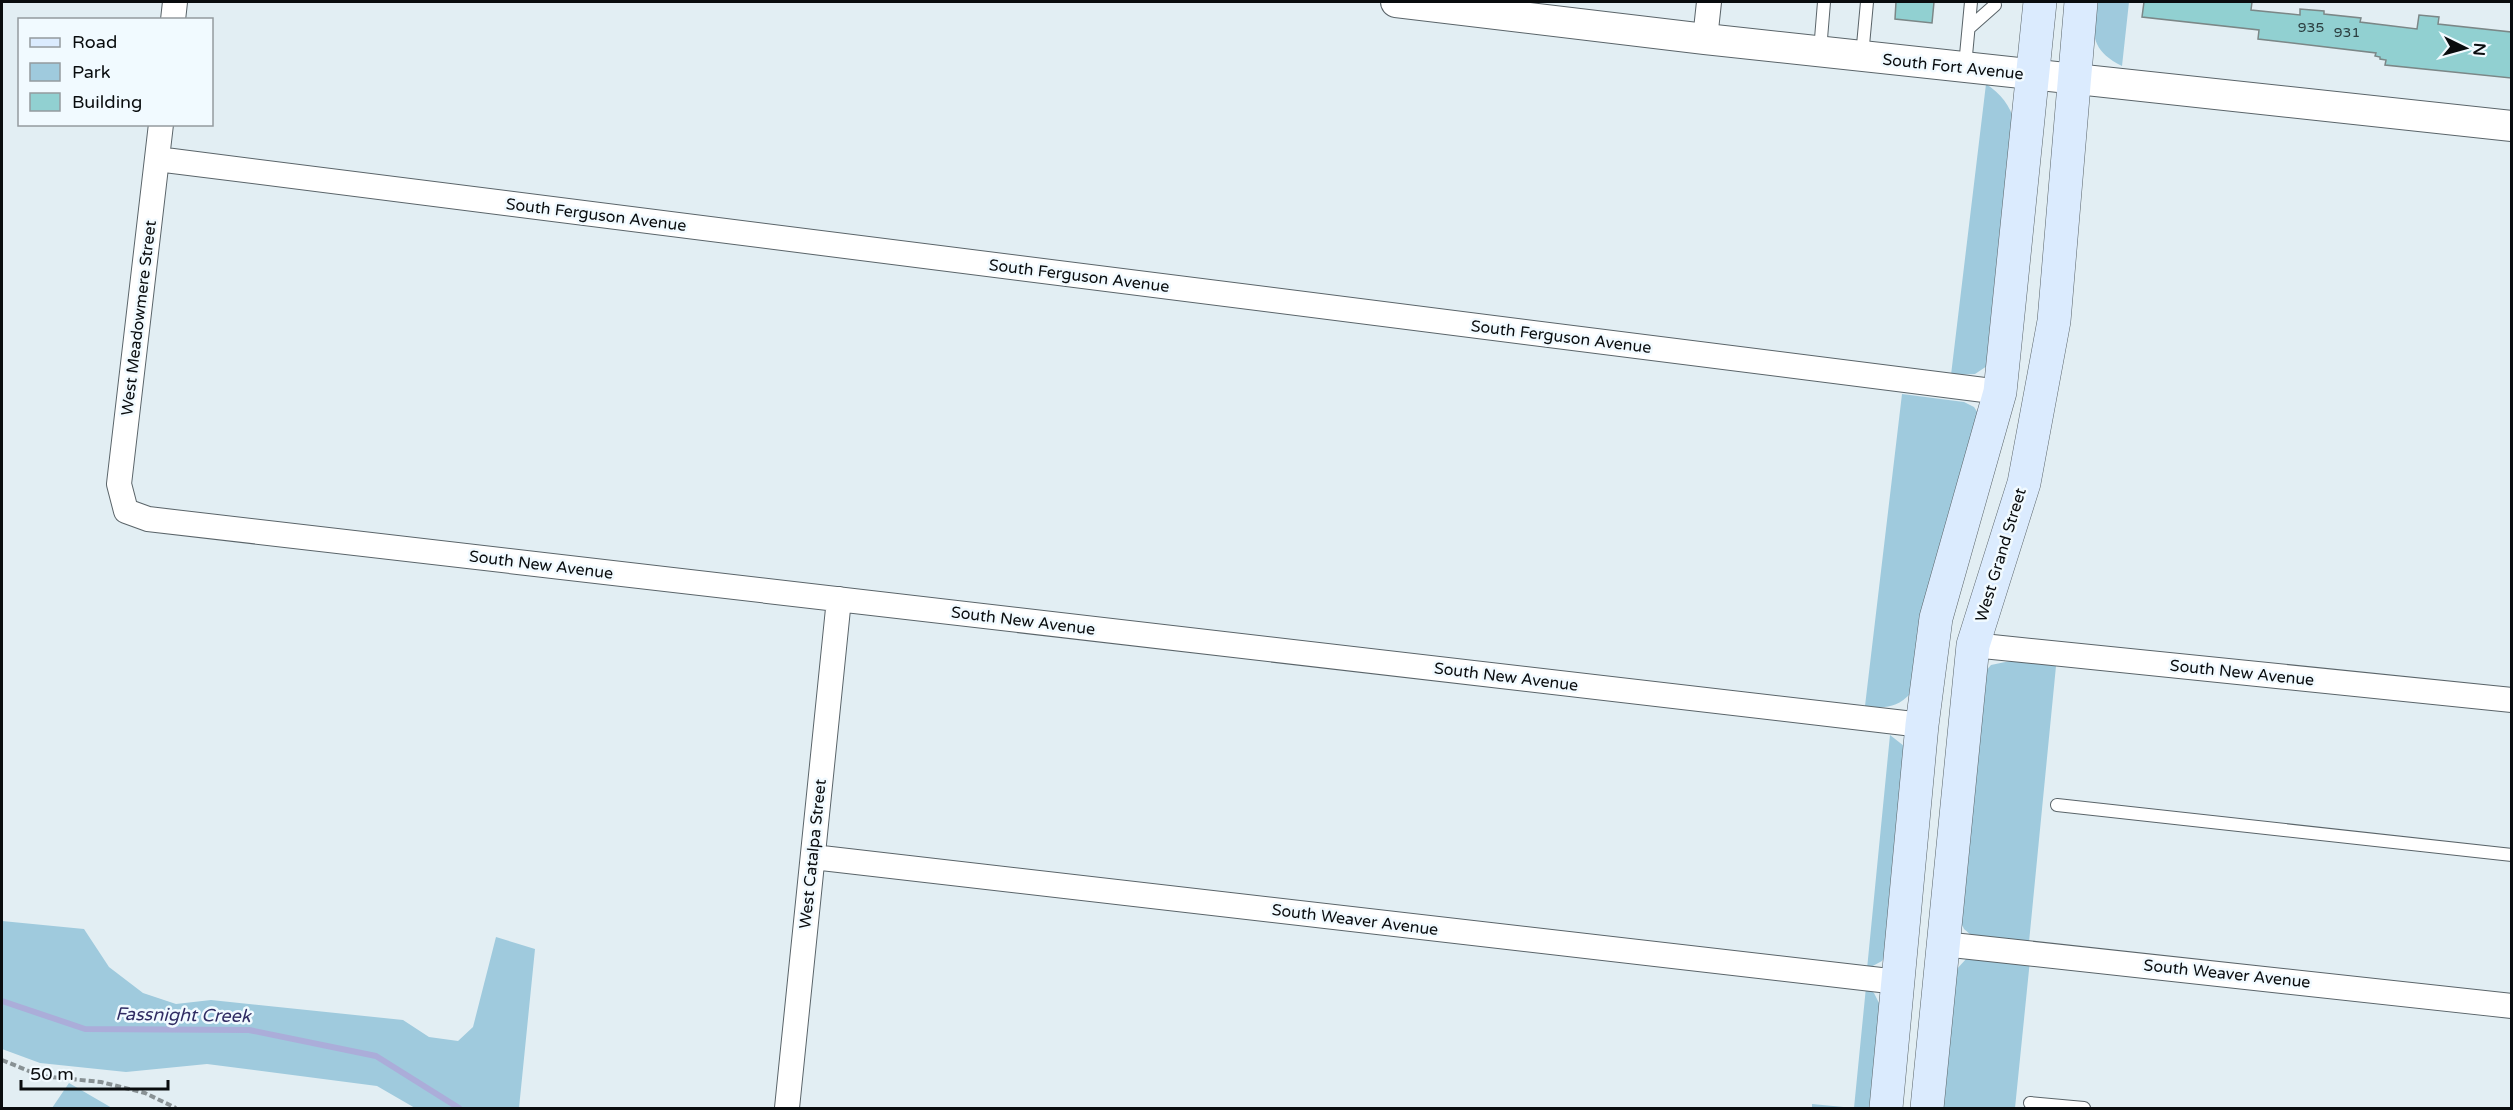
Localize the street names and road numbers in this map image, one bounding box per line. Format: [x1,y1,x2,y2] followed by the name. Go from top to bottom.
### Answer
[1881,50,2025,84] street label: South Fort Avenue
[505,194,687,236] street label: South Ferguson Avenue
[117,219,161,417] street label: West Meadowmere Street
[988,255,1170,297] street label: South Ferguson Avenue
[1470,316,1652,358] street label: South Ferguson Avenue
[1971,485,2031,625] street label: West Grand Street
[468,546,614,584] street label: South New Avenue
[950,602,1096,640] street label: South New Avenue
[2169,655,2315,691] street label: South New Avenue
[1433,658,1579,696] street label: South New Avenue
[795,778,831,930] street label: West Catalpa Street
[1271,900,1439,940] street label: South Weaver Avenue
[2143,955,2311,993] street label: South Weaver Avenue

